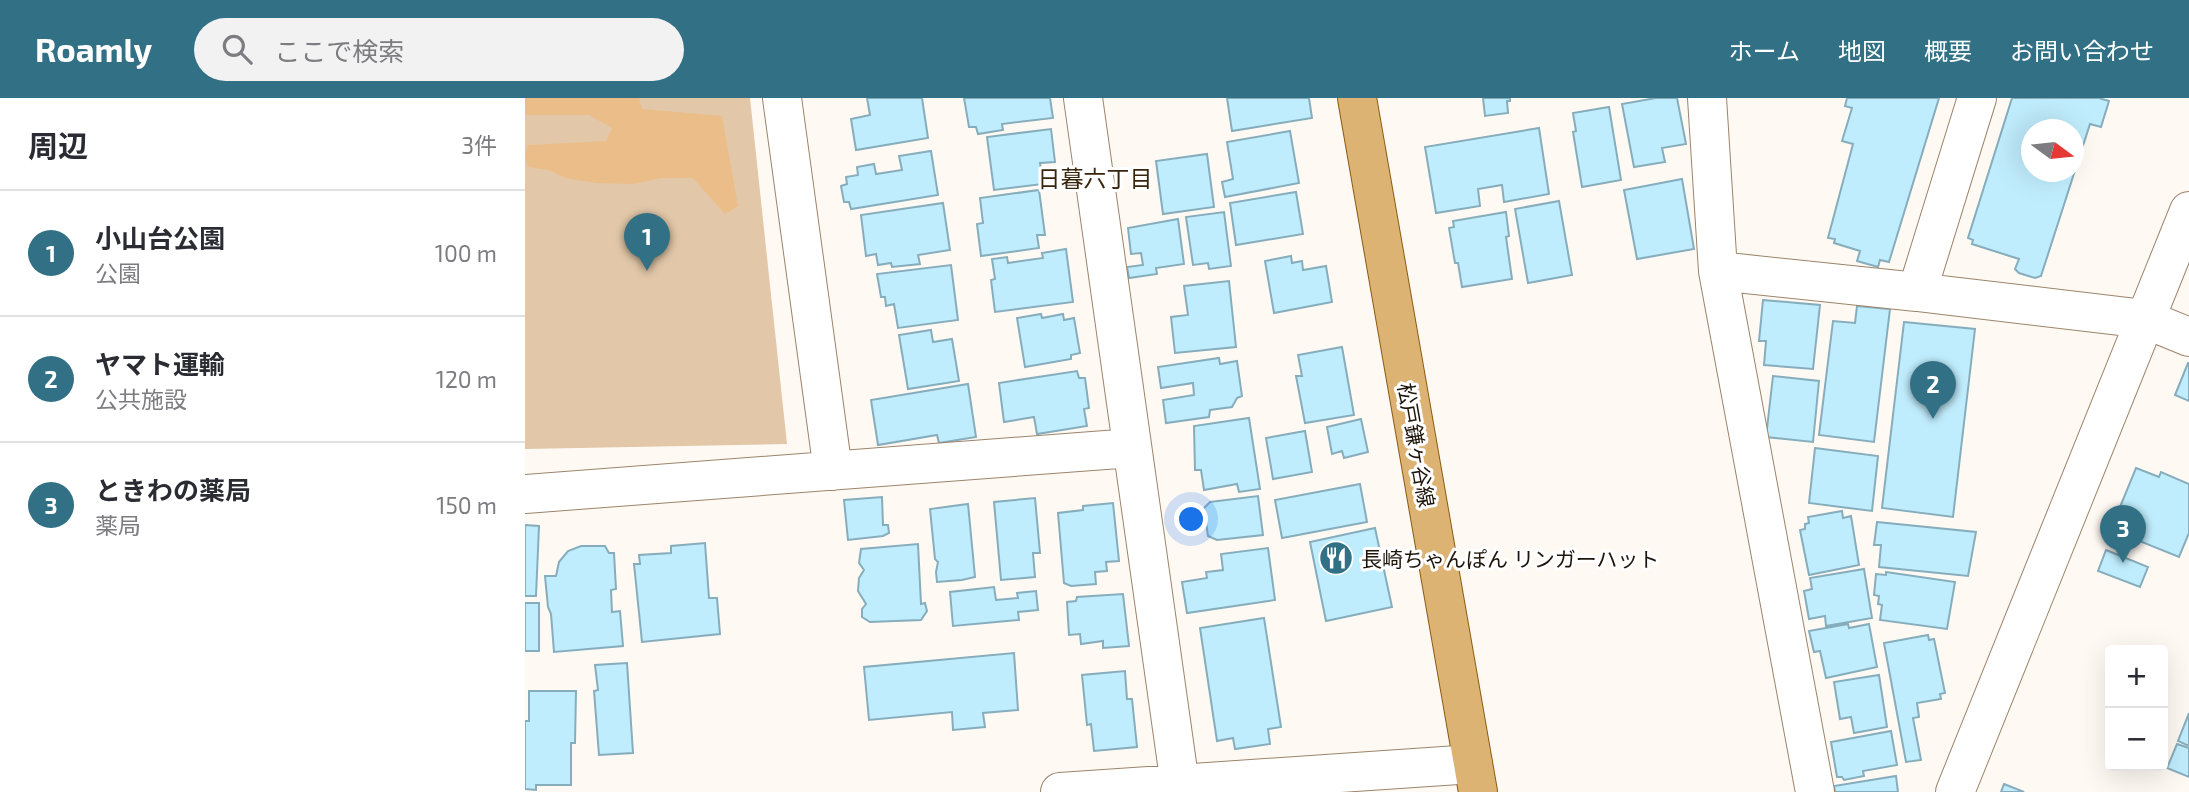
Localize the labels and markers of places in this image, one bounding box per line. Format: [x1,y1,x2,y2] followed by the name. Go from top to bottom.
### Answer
[624,213,670,271] pin: 1
[1910,361,1956,419] pin: 2
[2100,505,2146,563] pin: 3
[1317,539,1355,577] restaurant icon: 長崎ちゃんぽん リンガーハット
[1361,546,1659,571] place label: 長崎ちゃんぽん リンガーハット

